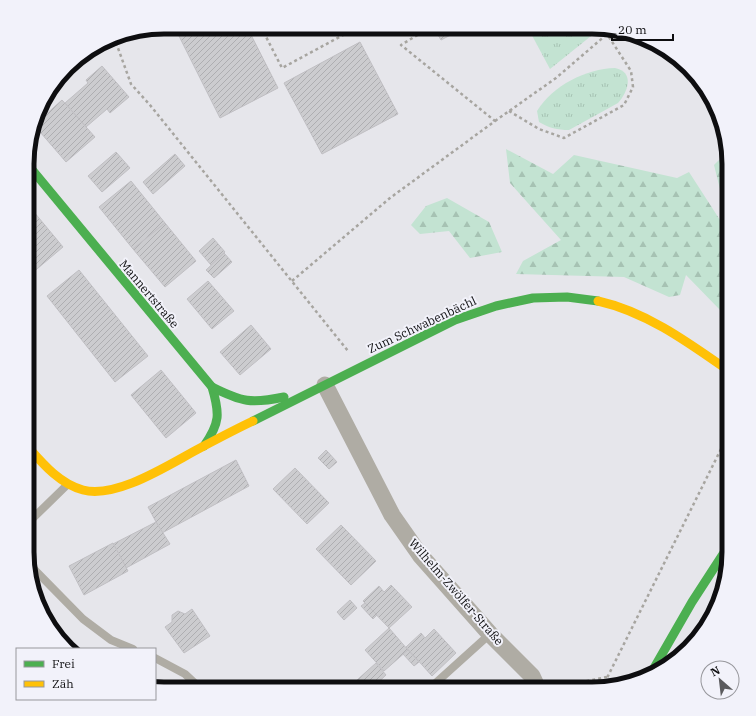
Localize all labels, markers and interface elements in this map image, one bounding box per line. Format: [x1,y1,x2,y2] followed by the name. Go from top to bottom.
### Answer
[612,16,673,42] scale bar
[618,22,647,37] text: 20 m
[116,257,182,331] street label: Mannertstraße
[365,293,479,356] street label: Zum Schwabenbächl
[406,535,507,648] street label: Wilhelm-Zwölfer-Straße
[16,648,156,700] legend
[52,656,75,671] text: Frei
[700,660,740,700] north arrow
[708,663,723,679] text: N
[52,676,74,691] text: Zäh

